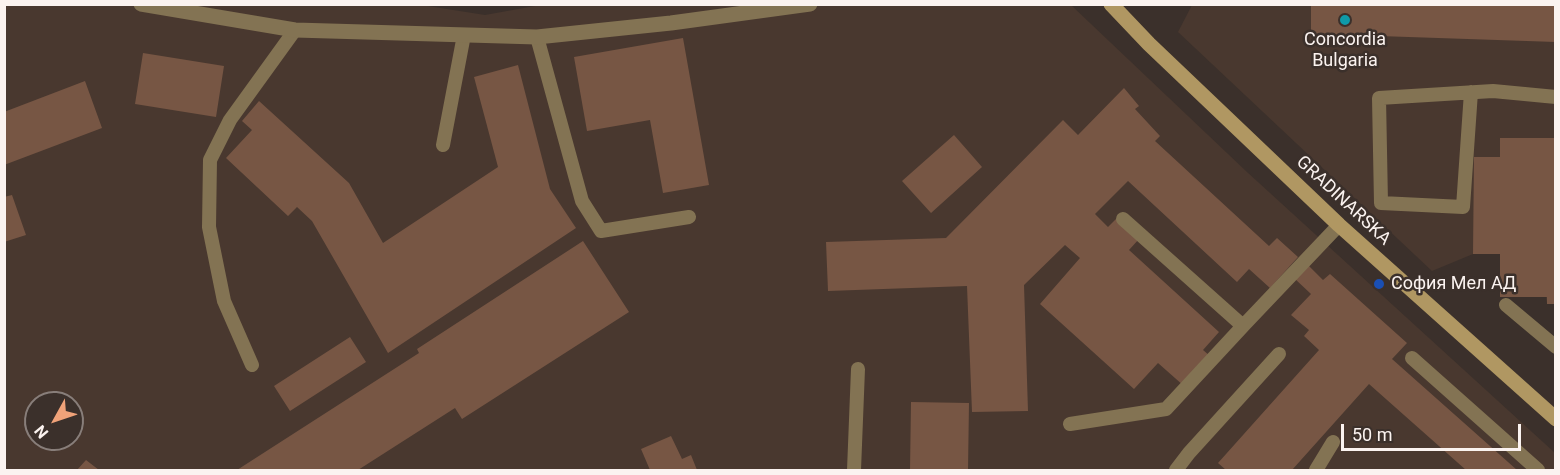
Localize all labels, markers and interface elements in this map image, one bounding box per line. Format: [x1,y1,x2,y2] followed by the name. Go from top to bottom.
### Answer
[1338,13,1352,27] marker: Concordia Bulgaria
[1304,29,1386,72] place label: Concordia Bulgaria
[1291,152,1395,250] street label: GRADINARSKA
[1391,273,1516,295] place label: София Мел АД
[1372,277,1386,291] marker: София Мел АД
[24,391,84,451] north arrow
[1344,412,1524,450] scale bar
[30,421,52,442] text: N
[1352,424,1392,445] text: 50 m

